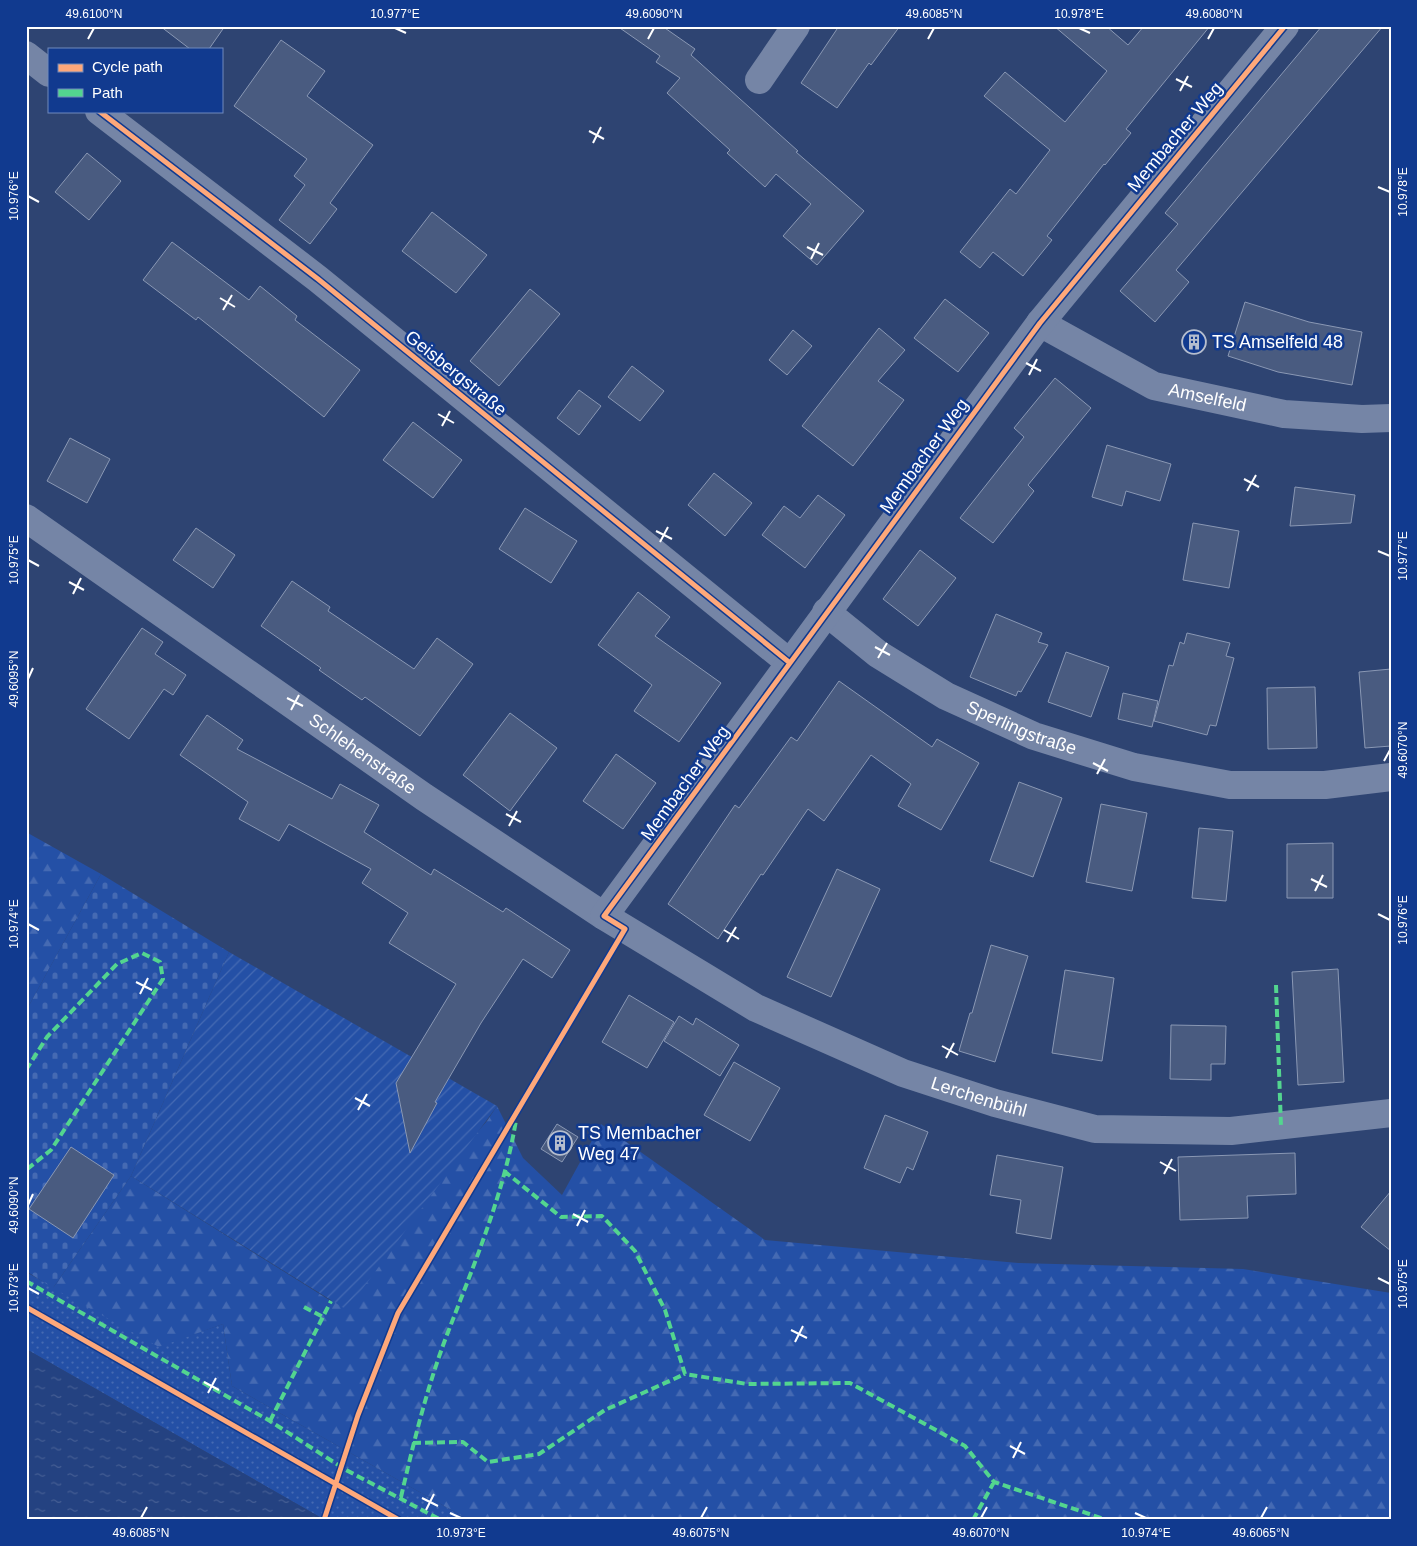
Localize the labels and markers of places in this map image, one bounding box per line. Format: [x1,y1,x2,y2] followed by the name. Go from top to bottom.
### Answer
[1181,329,1207,355] building icon: TS Amselfeld 48
[1212,332,1343,352] place label: TS Amselfeld 48
[578,1123,701,1164] place label: TS Membacher Weg 47
[547,1130,573,1156] building icon: TS Membacher Weg 47

